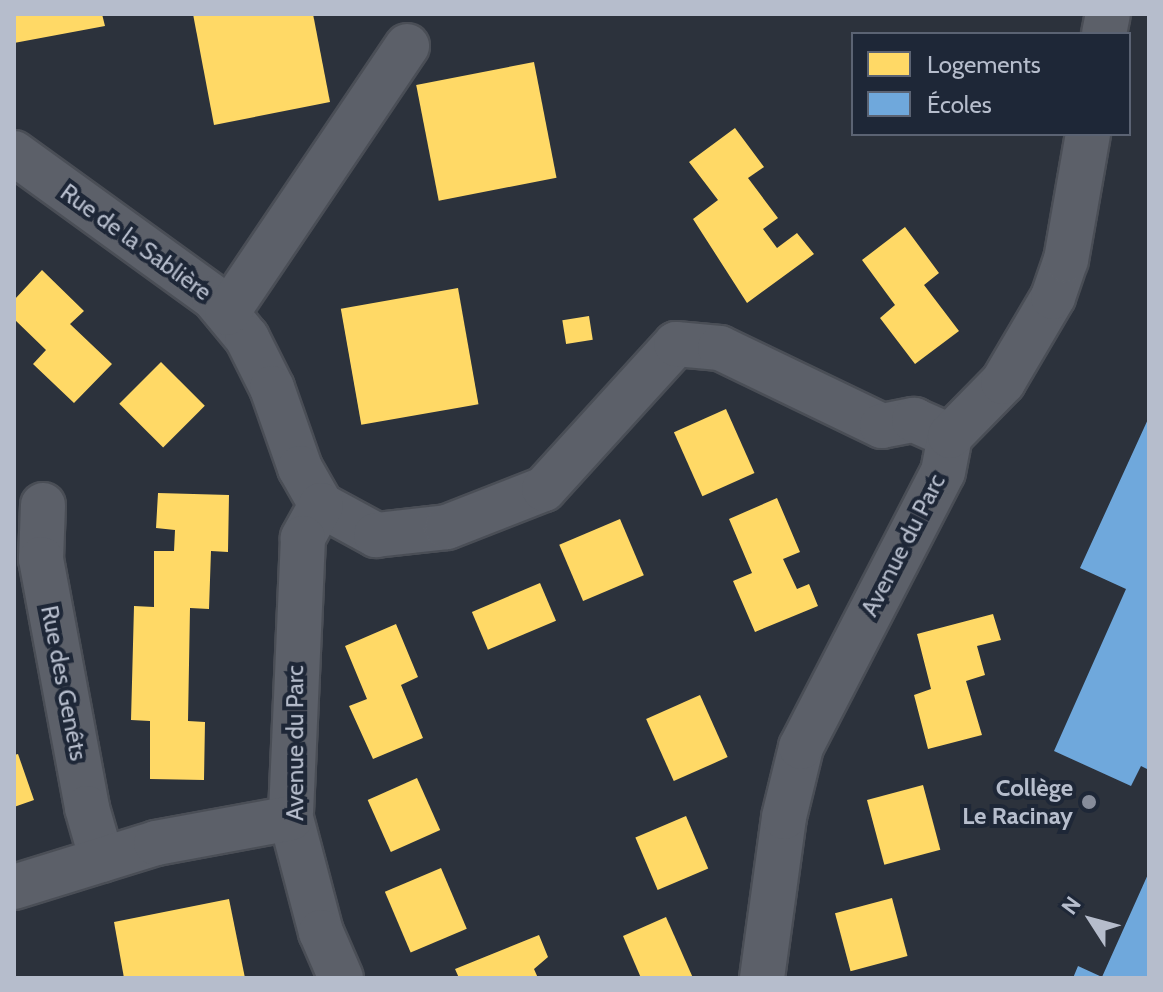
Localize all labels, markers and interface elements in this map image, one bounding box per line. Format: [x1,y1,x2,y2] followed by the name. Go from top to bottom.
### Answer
[851,32,1131,136] legend
[927,50,1041,79] text: Logements
[927,90,992,119] text: Écoles
[55,178,217,306] street label: Rue de la Sablière
[855,469,951,621] street label: Avenue du Parc
[35,603,93,763] street label: Rue des Genêts
[281,665,309,821] street label: Avenue du Parc
[962,774,1073,830] place label: Collège Le Racinay
[1080,793,1098,811] marker: Collège Le Racinay
[1051,880,1131,960] north arrow
[1056,891,1087,920] text: N

